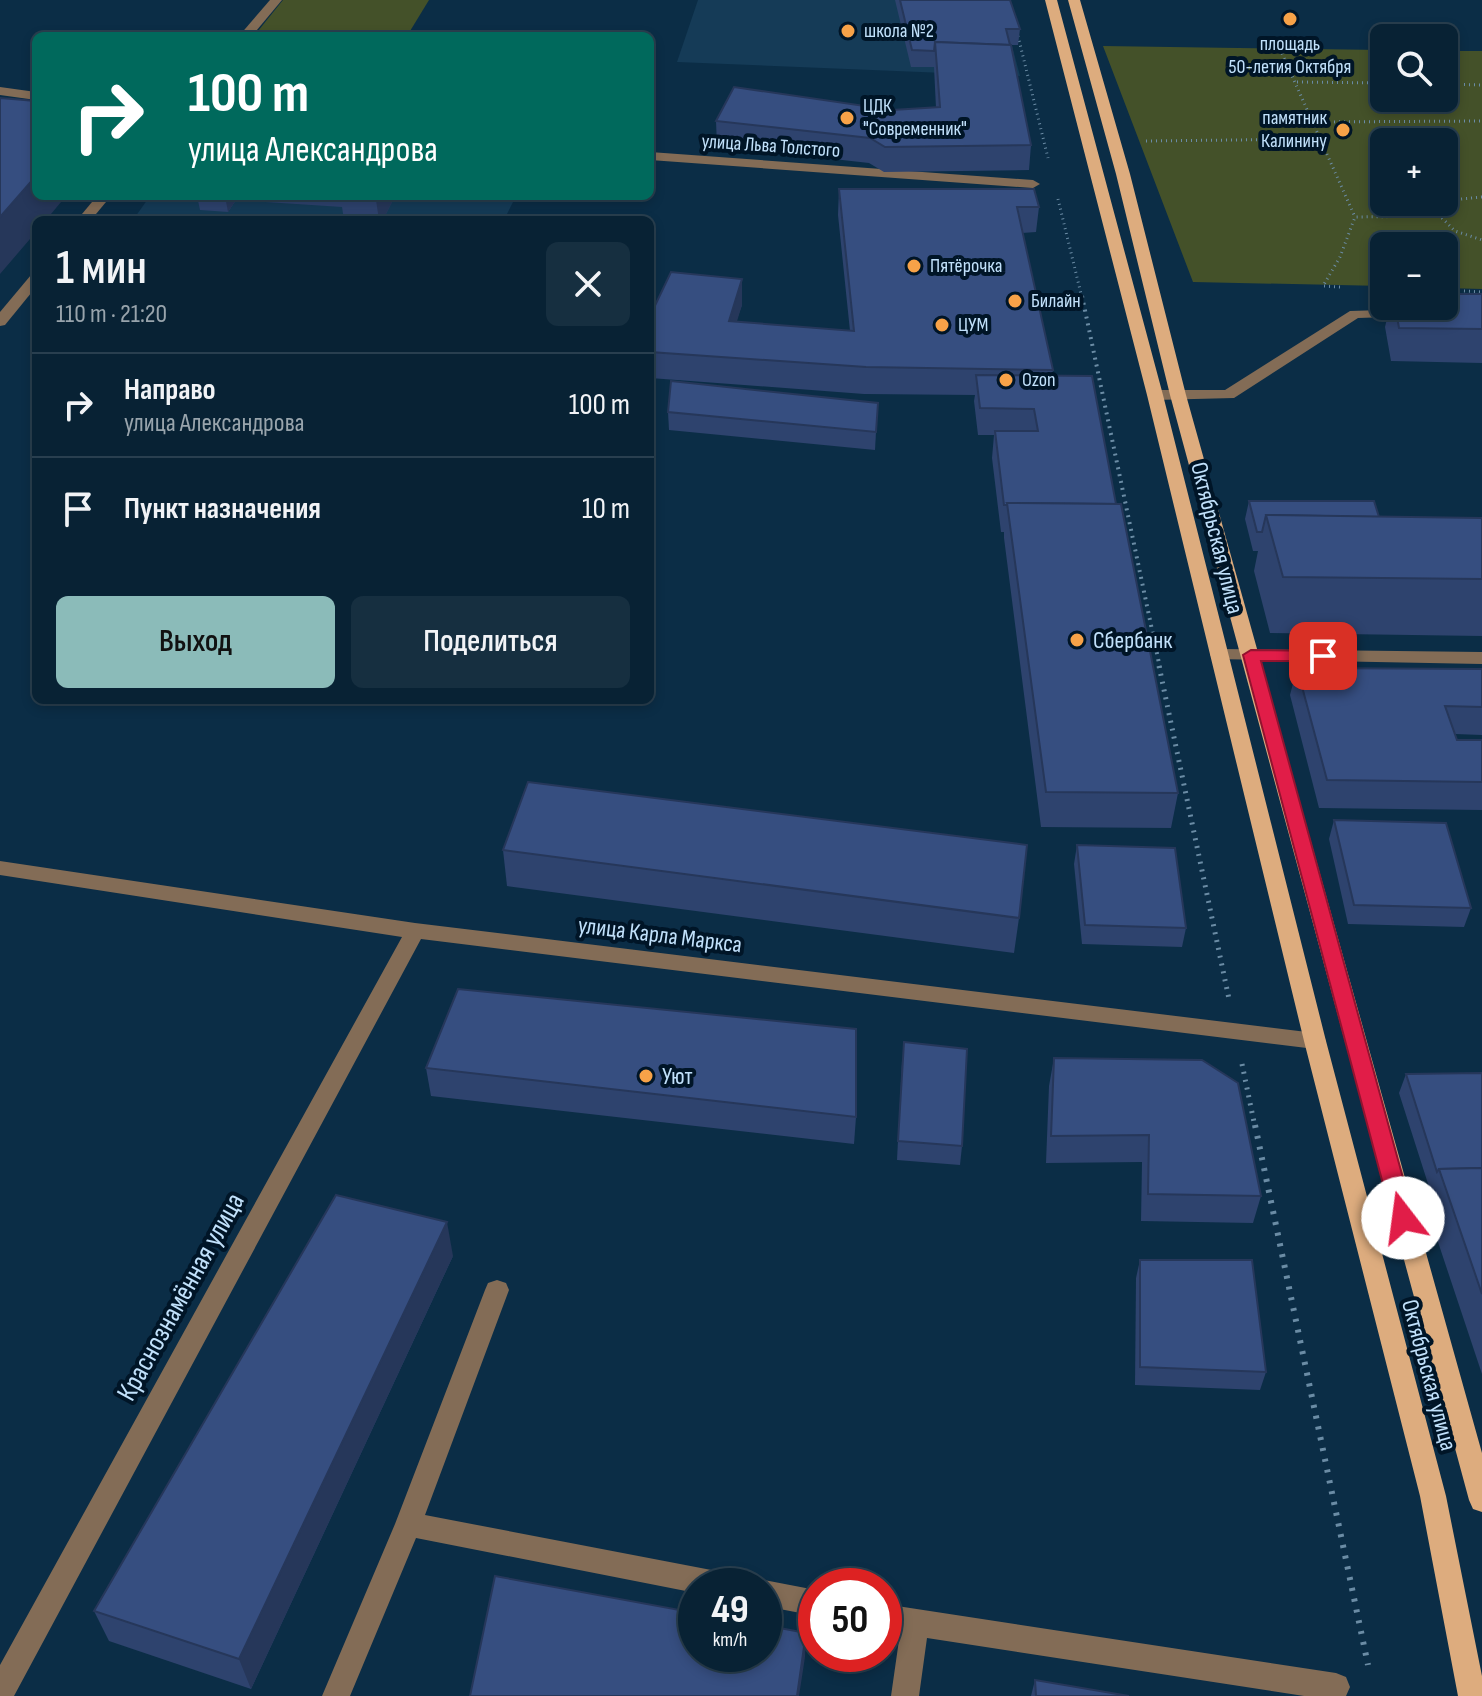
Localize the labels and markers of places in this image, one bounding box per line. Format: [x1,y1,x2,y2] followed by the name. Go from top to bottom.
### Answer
[1281,10,1299,28] marker: площадь 50-летия Октября
[864,19,934,43] place label: школа №2
[839,22,857,40] marker: школа №2
[1229,32,1351,79] place label: площадь 50-летия Октября
[863,94,967,141] place label: ЦДК "Современник"
[1261,106,1327,153] place label: памятник Калинину
[838,109,856,127] marker: ЦДК "Современник"
[1334,121,1352,139] marker: памятник Калинину
[930,254,1002,278] place label: Пятёрочка
[905,257,923,275] marker: Пятёрочка
[1031,289,1081,313] place label: Билайн
[1006,292,1024,310] marker: Билайн
[958,313,988,337] place label: ЦУМ
[933,316,951,334] marker: ЦУМ
[1022,368,1056,392] place label: Ozon
[997,371,1015,389] marker: Ozon
[1289,622,1357,690] pin
[1093,626,1173,655] place label: Сбербанк
[1068,631,1086,649] marker: Сбербанк
[662,1062,693,1091] place label: Уют
[637,1067,655,1085] marker: Уют

